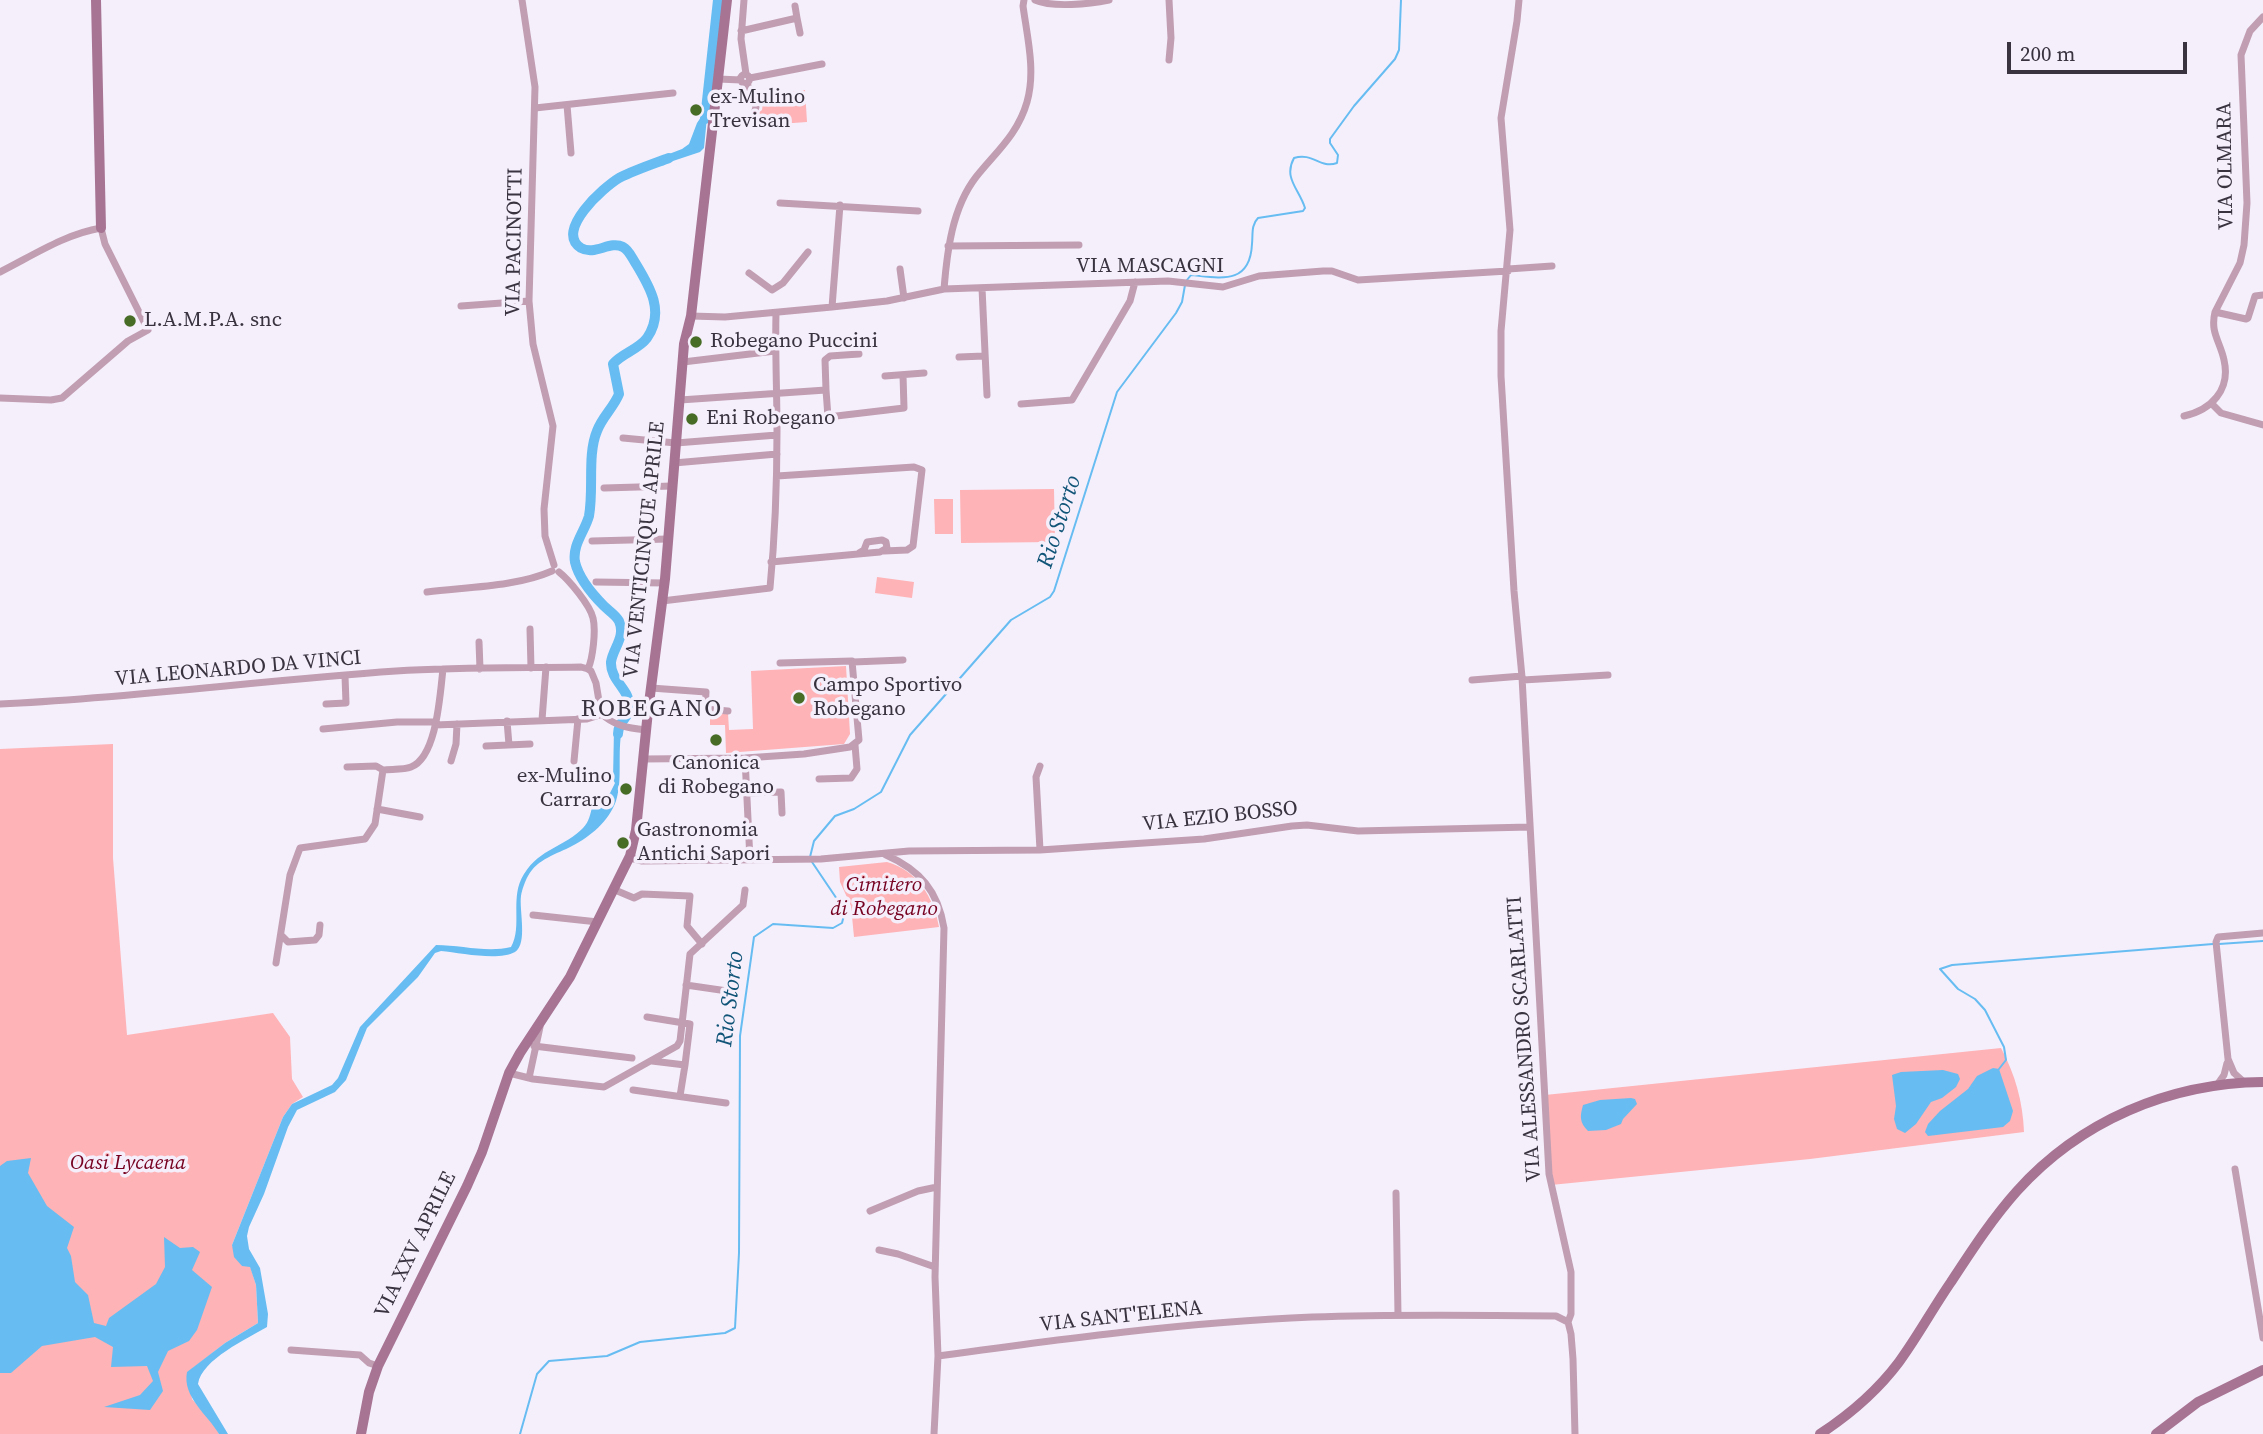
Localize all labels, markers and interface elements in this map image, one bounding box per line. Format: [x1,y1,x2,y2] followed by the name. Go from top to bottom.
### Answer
[2011,28,2191,72] scale bar
[2020,39,2075,68] text: 200 m
[710,85,805,135] place label: ex-Mulino Trevisan
[688,102,704,118] marker: ex-Mulino Trevisan
[2212,102,2240,230] street label: VIA OLMARA
[501,167,529,317] street label: VIA PACINOTTI
[1076,254,1224,280] street label: VIA MASCAGNI
[144,308,282,334] place label: L.A.M.P.A. snc
[122,313,138,329] marker: L.A.M.P.A. snc
[710,329,878,355] place label: Robegano Puccini
[688,334,704,350] marker: Robegano Puccini
[706,406,835,432] place label: Eni Robegano
[684,411,700,427] marker: Eni Robegano
[619,420,671,680] street label: VIA VENTICINQUE APRILE
[1032,472,1088,572] water label: Rio Storto
[114,646,362,692] street label: VIA LEONARDO DA VINCI
[813,673,962,723] place label: Campo Sportivo Robegano
[791,690,807,706] marker: Campo Sportivo Robegano
[582,696,722,724] district label: ROBEGANO
[708,732,724,748] marker: Canonica di Robegano
[658,751,774,801] place label: Canonica di Robegano
[517,764,612,814] place label: ex-Mulino Carraro
[618,781,634,797] marker: ex-Mulino Carraro
[1141,796,1299,838] street label: VIA EZIO BOSSO
[637,818,770,868] place label: Gastronomia Antichi Sapori
[615,835,631,851] marker: Gastronomia Antichi Sapori
[830,873,938,923] park label: Cimitero di Robegano
[1502,895,1548,1183] street label: VIA ALESSANDRO SCARLATTI
[711,950,751,1048] water label: Rio Storto
[70,1151,186,1177] park label: Oasi Lycaena
[370,1168,462,1322] street label: VIA XXV APRILE
[1038,1296,1204,1338] street label: VIA SANT'ELENA

